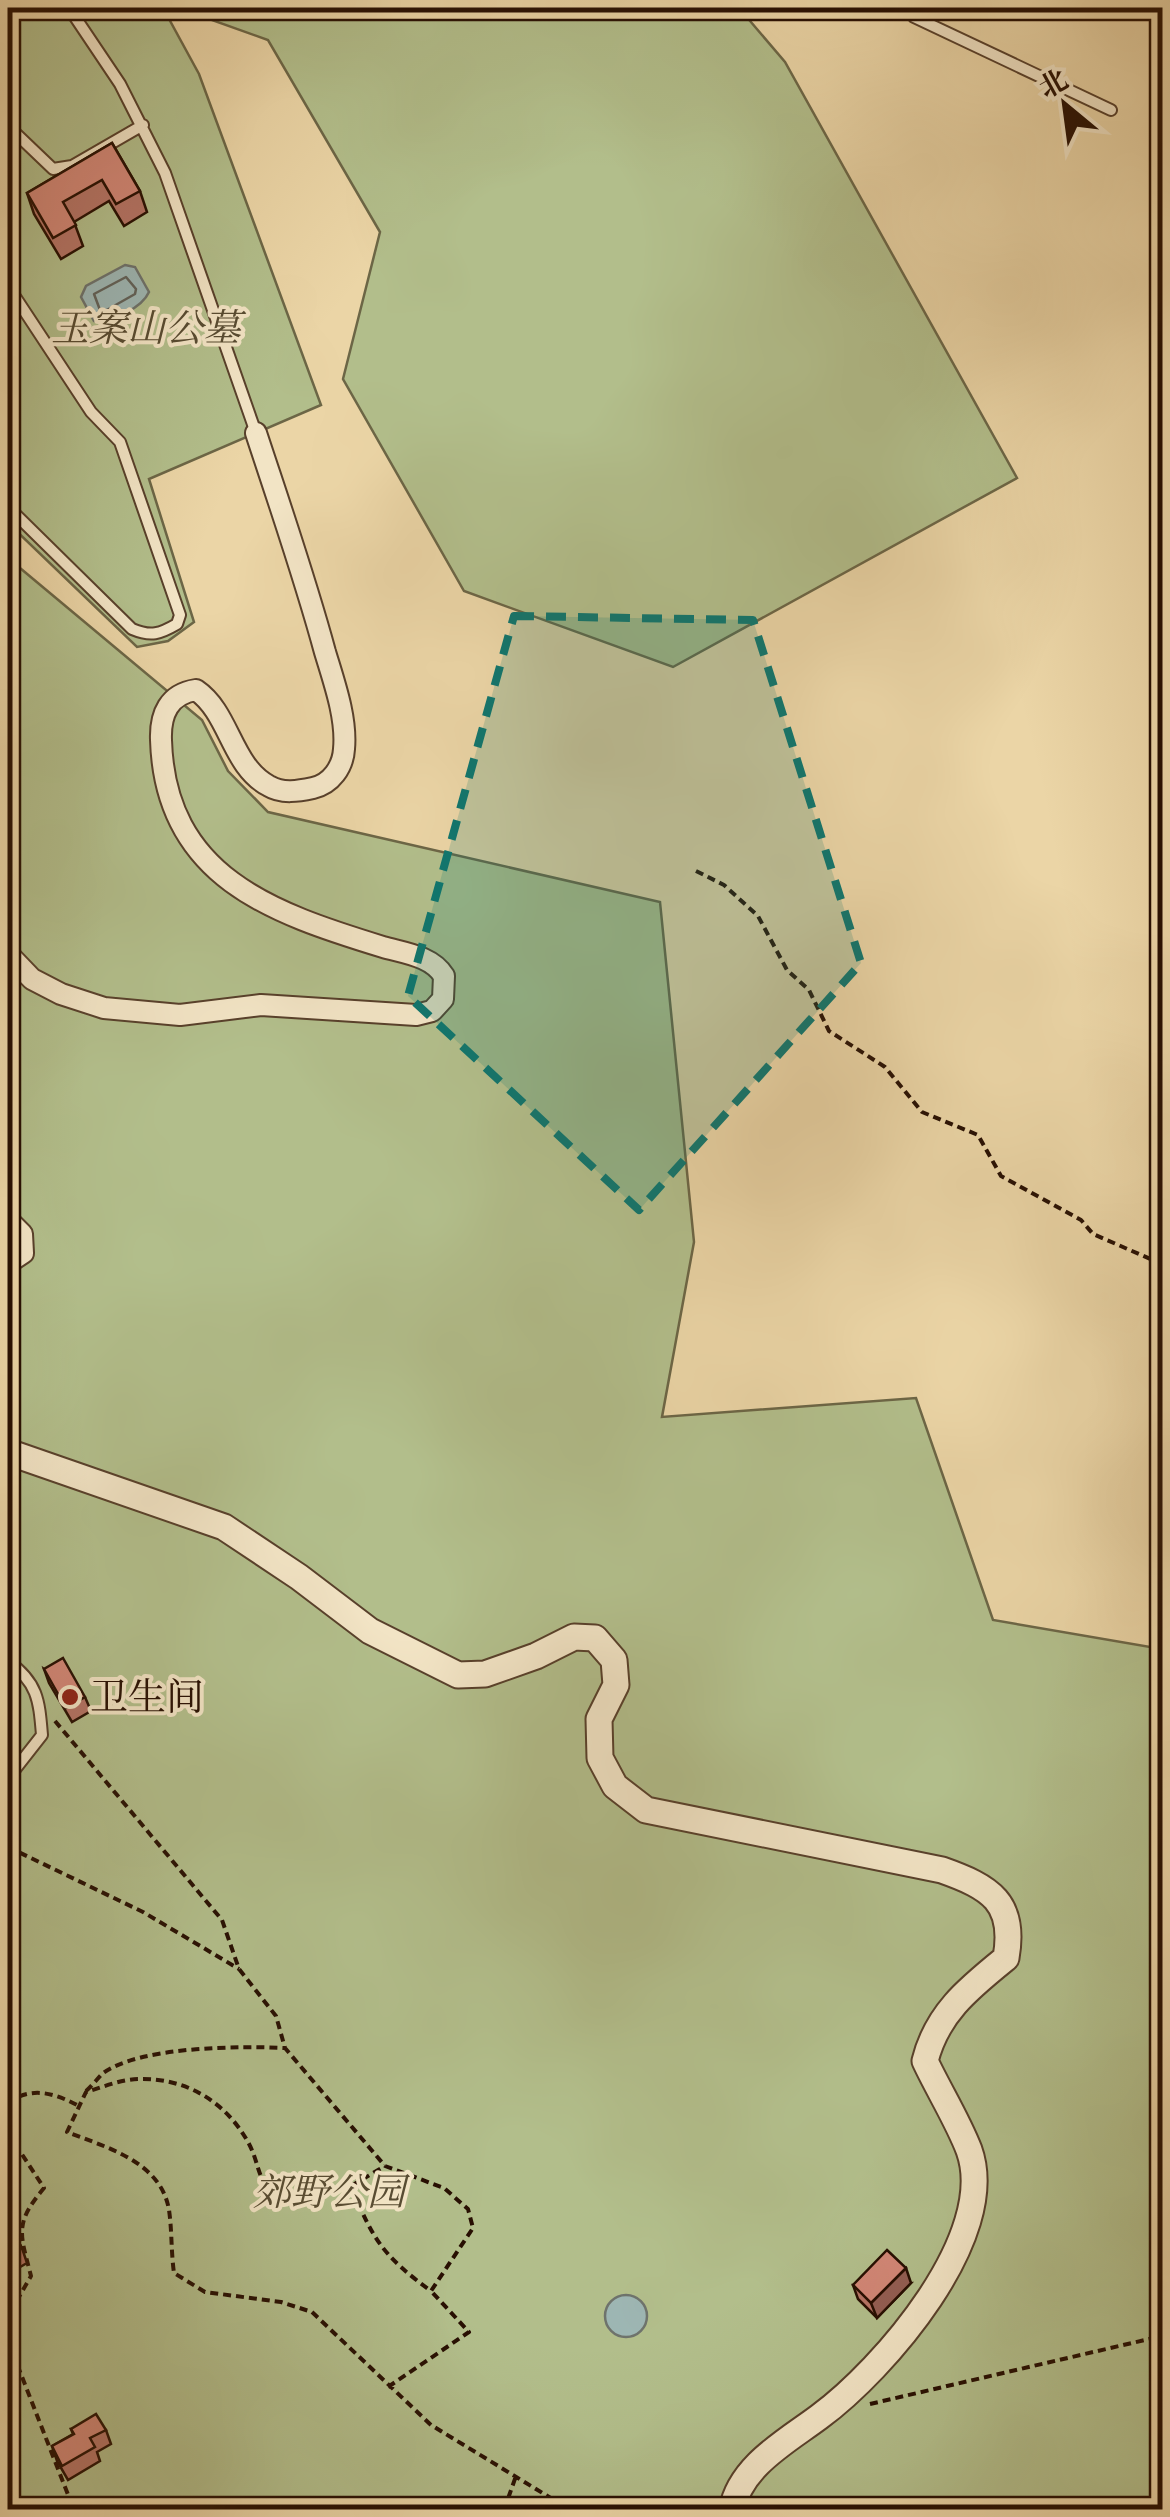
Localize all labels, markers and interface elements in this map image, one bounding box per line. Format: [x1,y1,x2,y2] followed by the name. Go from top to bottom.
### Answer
[1015,55,1115,155] north arrow
[1032,61,1076,110] text: 北
[51,305,247,359] park label: 玉案山公墓
[90,1674,204,1728] place label: 卫生间
[59,1686,81,1708] marker: 卫生间
[253,2169,411,2223] park label: 郊野公园

